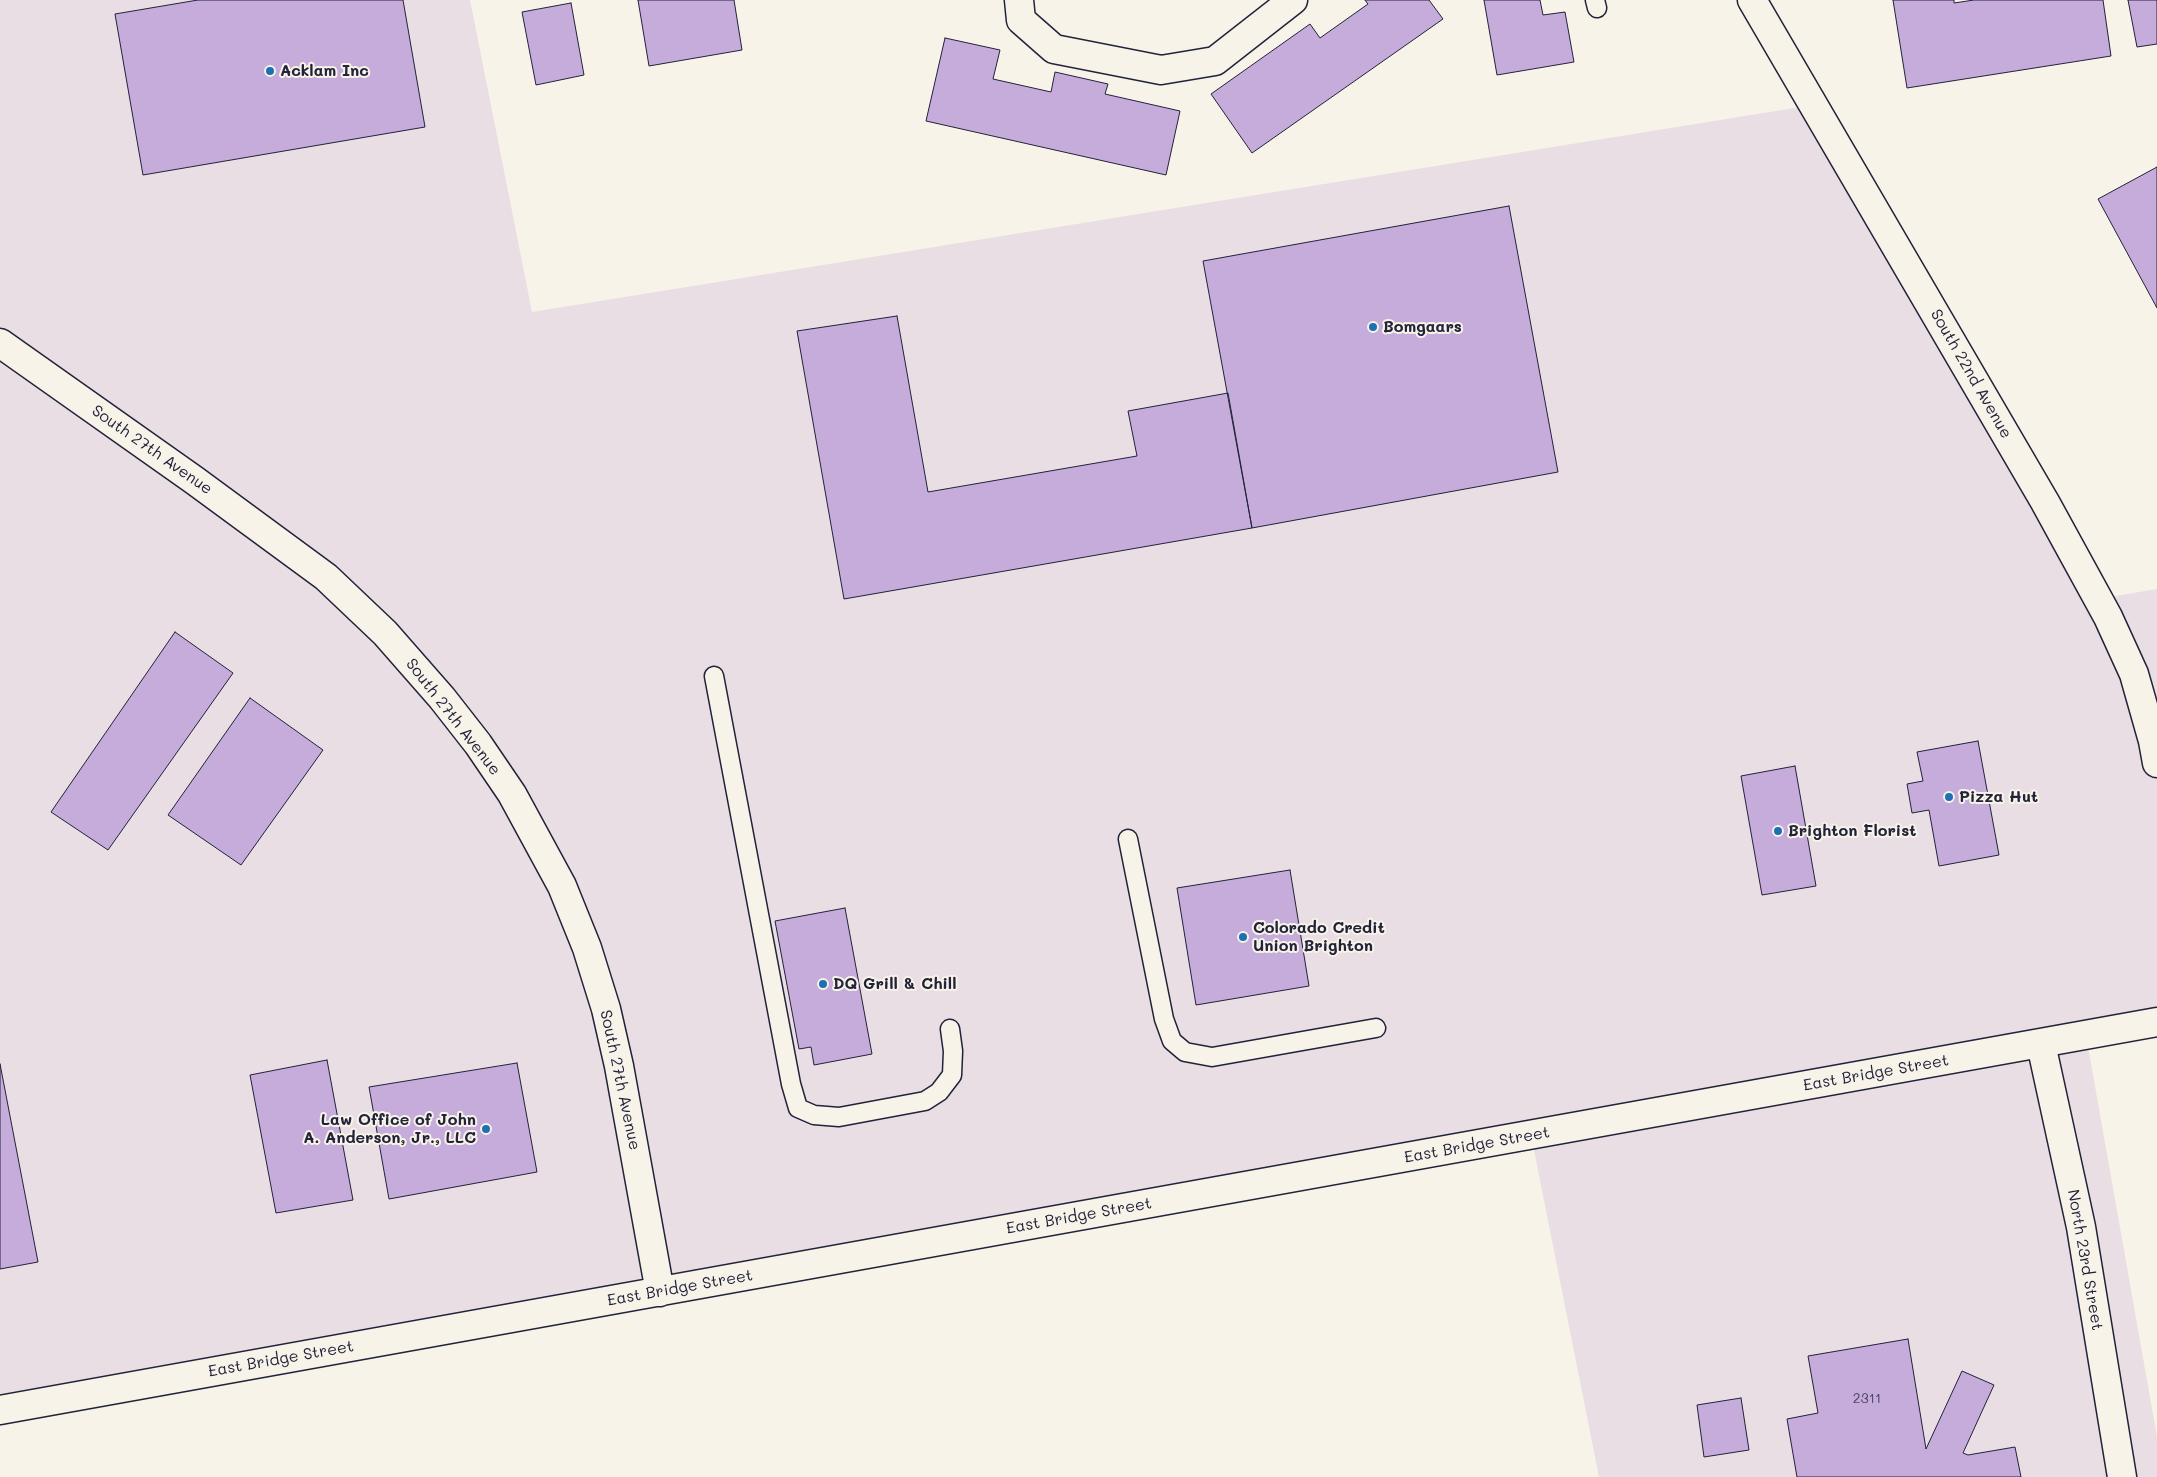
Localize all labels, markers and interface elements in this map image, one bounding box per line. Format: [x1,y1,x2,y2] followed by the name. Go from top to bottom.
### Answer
[280,61,369,81] place label: Acklam Inc
[264,65,276,77] marker: Acklam Inc
[1926,306,2016,442] street label: South 22nd Avenue
[1383,317,1462,337] place label: Bomgaars
[1367,321,1379,333] marker: Bomgaars
[88,401,216,499] street label: South 27th Avenue
[401,655,505,779] street label: South 27th Avenue
[1959,787,2038,807] place label: Pizza Hut
[1943,791,1955,803] marker: Pizza Hut
[1788,821,1916,841] place label: Brighton Florist
[1772,825,1784,837] marker: Brighton Florist
[1253,918,1385,956] place label: Colorado Credit Union Brighton
[1237,931,1249,943] marker: Colorado Credit Union Brighton
[833,974,957,994] place label: DQ Grill & Chill
[817,978,829,990] marker: DQ Grill & Chill
[596,1008,644,1152] street label: South 27th Avenue
[1802,1051,1950,1095] street label: East Bridge Street
[303,1110,476,1148] place label: Law Office of John A. Anderson, Jr., LLC
[480,1123,492,1135] marker: Law Office of John A. Anderson, Jr., LLC
[1403,1123,1551,1167] street label: East Bridge Street
[2063,1188,2107,1332] street label: North 23rd Street
[1005,1194,1153,1238] street label: East Bridge Street
[606,1266,754,1310] street label: East Bridge Street
[207,1337,355,1381] street label: East Bridge Street
[1853,1391,1881,1407] house number: 2311

